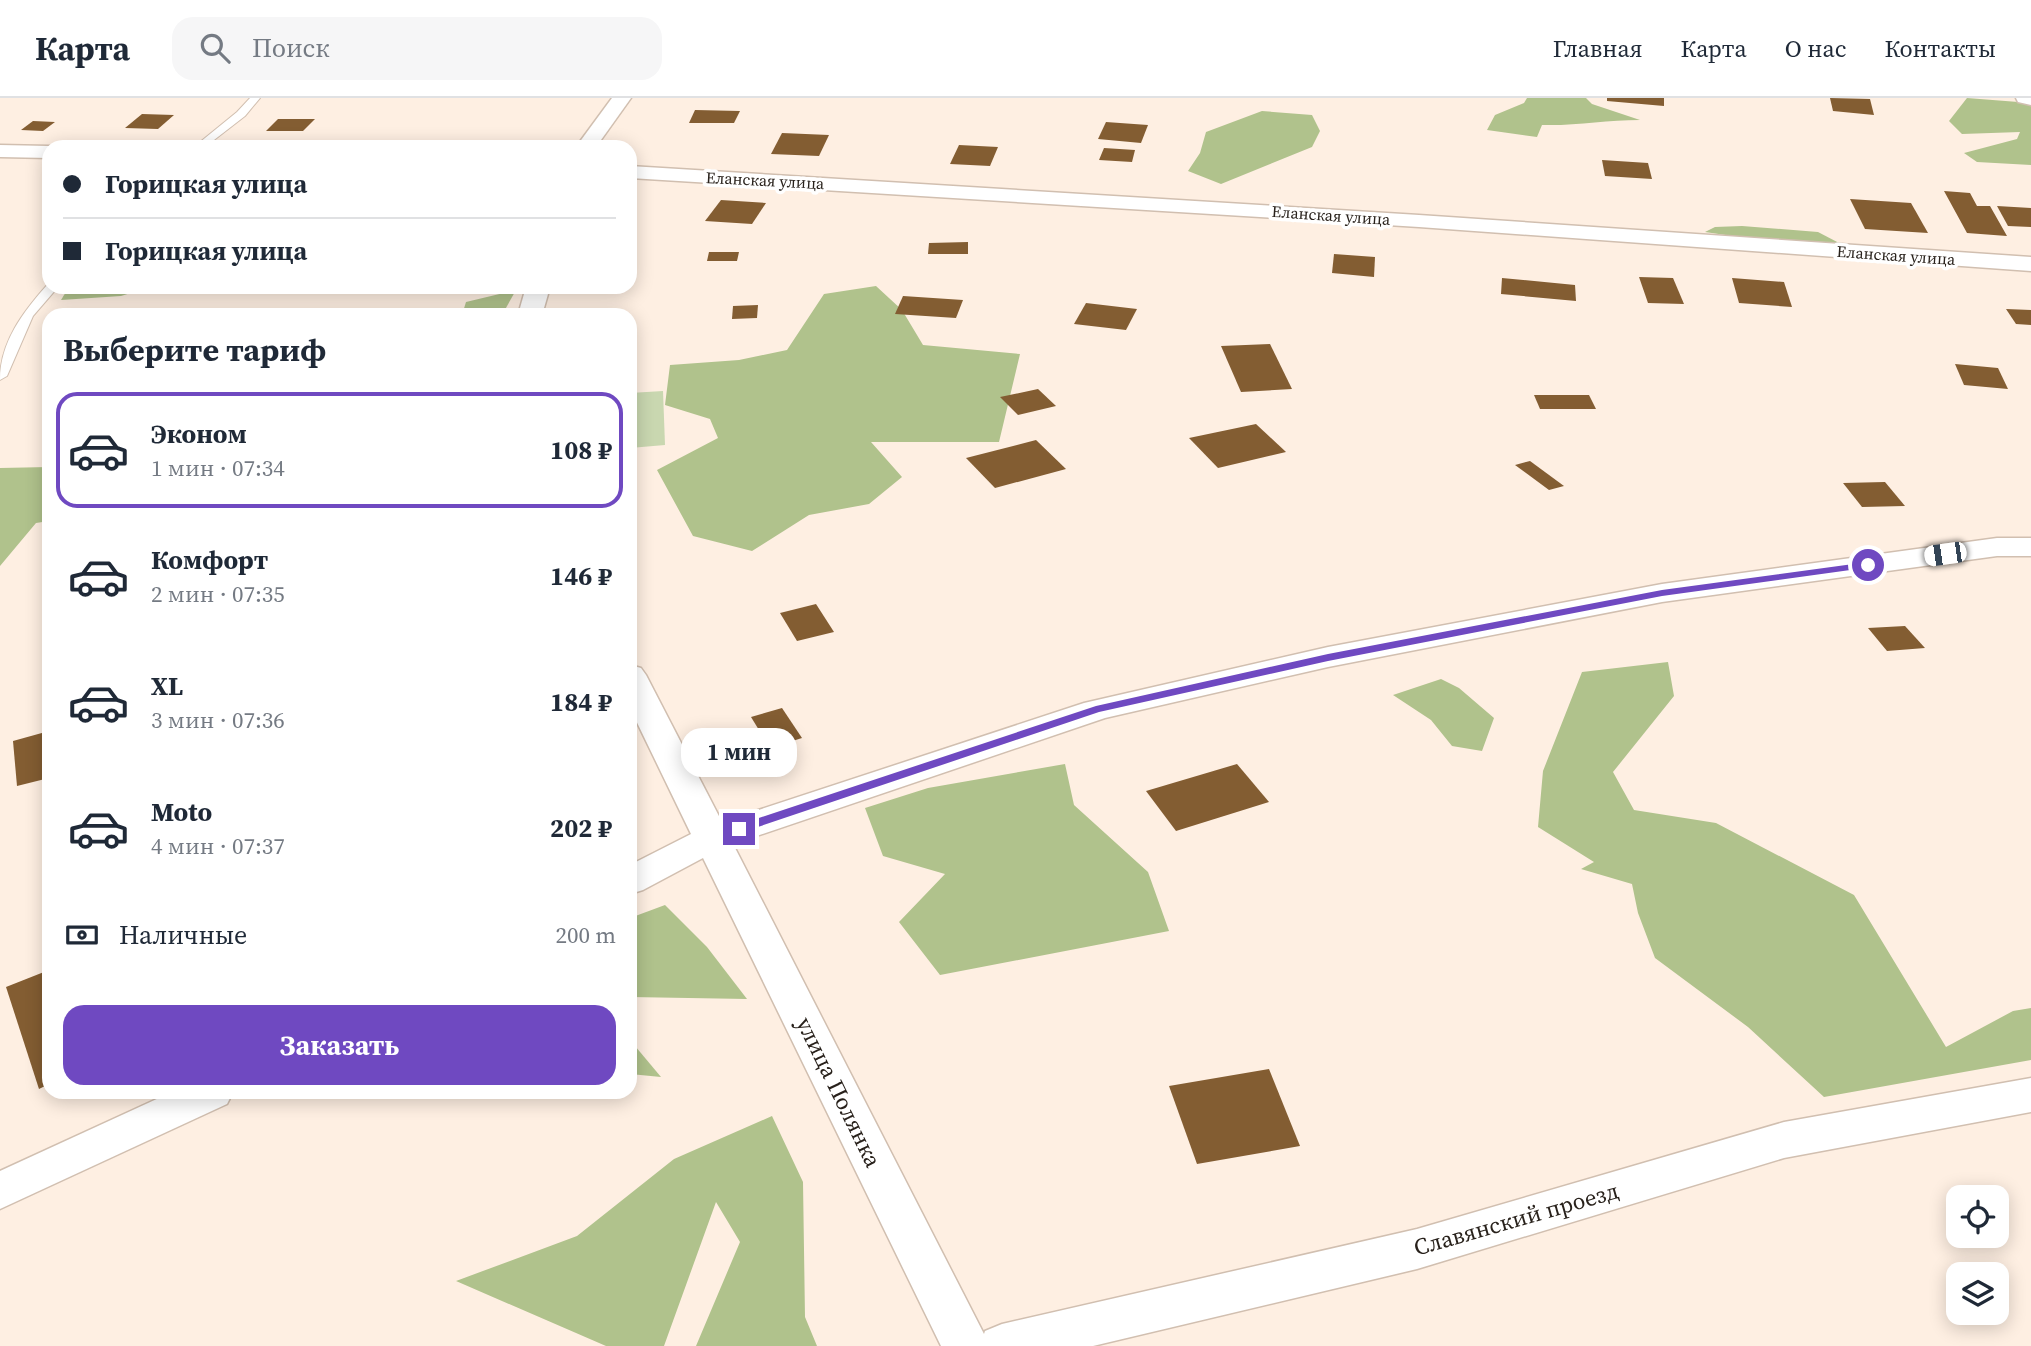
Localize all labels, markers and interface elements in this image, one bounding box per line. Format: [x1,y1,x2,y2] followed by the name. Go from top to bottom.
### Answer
[172,17,662,80] search box
[35,26,130,71] text: Карта
[196,29,234,67] icon: search
[252,30,330,66] text: Поиск
[1553,32,1642,65] text: Главная
[1680,32,1747,65] text: Карта
[1785,32,1846,65] text: О нас
[1884,32,1996,65] text: Контакты
[105,166,307,202] text: Горицкая улица
[705,166,826,194] street label: Еланская улица
[1271,200,1392,230] street label: Еланская улица
[105,233,307,269] text: Горицкая улица
[1836,240,1957,270] street label: Еланская улица
[63,328,326,372] text: Выберите тариф
[151,416,247,452] text: Эконом
[67,419,130,482] icon: car
[550,432,612,468] text: 108 ₽
[151,452,285,484] text: 1 мин · 07:34
[1923,541,1968,567] car
[151,542,268,578] text: Комфорт
[67,545,130,608] icon: car
[1852,549,1884,581] route start
[550,558,612,594] text: 146 ₽
[151,578,285,610] text: 2 мин · 07:35
[151,668,183,704] text: XL
[67,671,130,734] icon: car
[550,684,612,720] text: 184 ₽
[151,704,285,736] text: 3 мин · 07:36
[681,728,797,776] callout: 1 мин
[707,736,771,768] text: 1 мин
[151,794,212,830] text: Moto
[67,797,130,860] icon: car
[550,810,612,846] text: 202 ₽
[723,813,755,845] route end
[151,830,285,862] text: 4 мин · 07:37
[63,916,101,954] icon: cash
[119,917,247,953] text: Наличные
[555,919,616,951] text: 200 m
[63,1005,616,1085] button: Заказать
[789,1011,889,1173] street label: улица Полянка
[1410,1174,1622,1264] street label: Славянский проезд
[1946,1185,2009,1325] map controls
[1946,1185,2009,1248] button: locate
[1946,1262,2009,1325] button: layers

